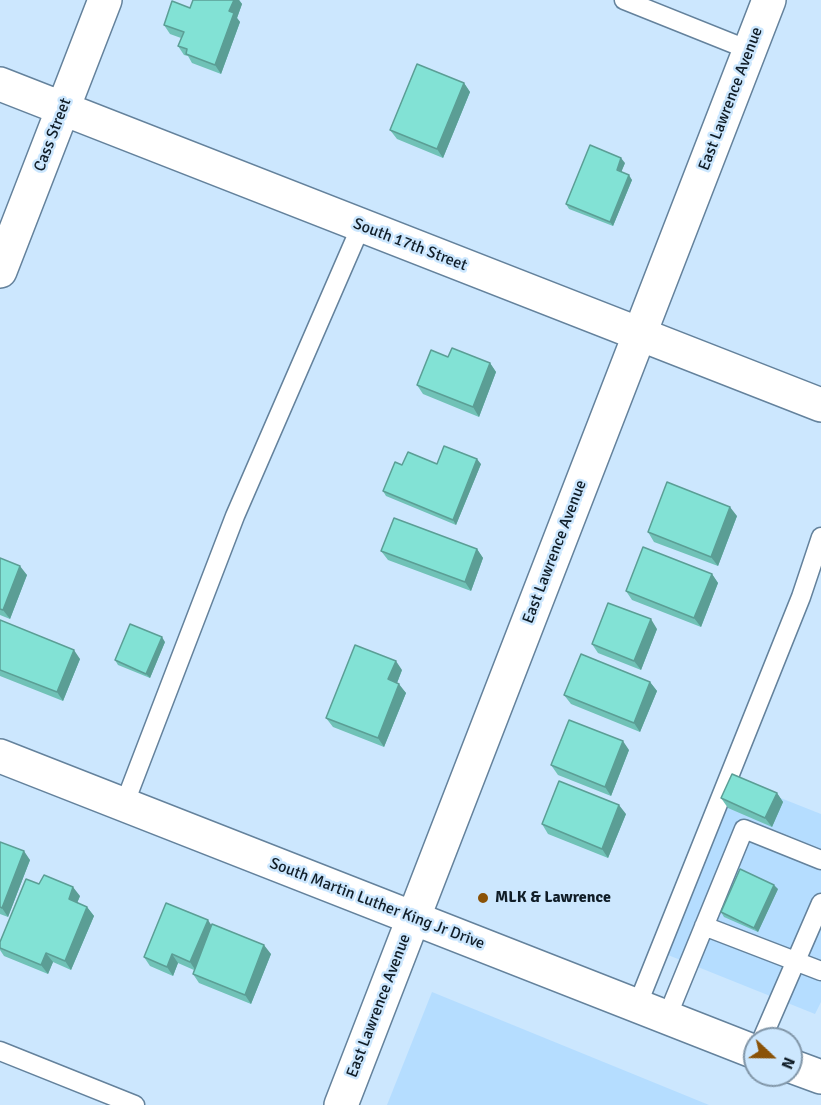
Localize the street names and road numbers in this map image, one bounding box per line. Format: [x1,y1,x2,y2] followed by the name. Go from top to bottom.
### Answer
[695,25,767,173] street label: East Lawrence Avenue
[30,96,76,174] street label: Cass Street
[350,214,470,276] street label: South 17th Street
[519,478,591,626] street label: East Lawrence Avenue
[267,854,487,954] street label: South Martin Luther King Jr Drive
[343,932,415,1080] street label: East Lawrence Avenue

